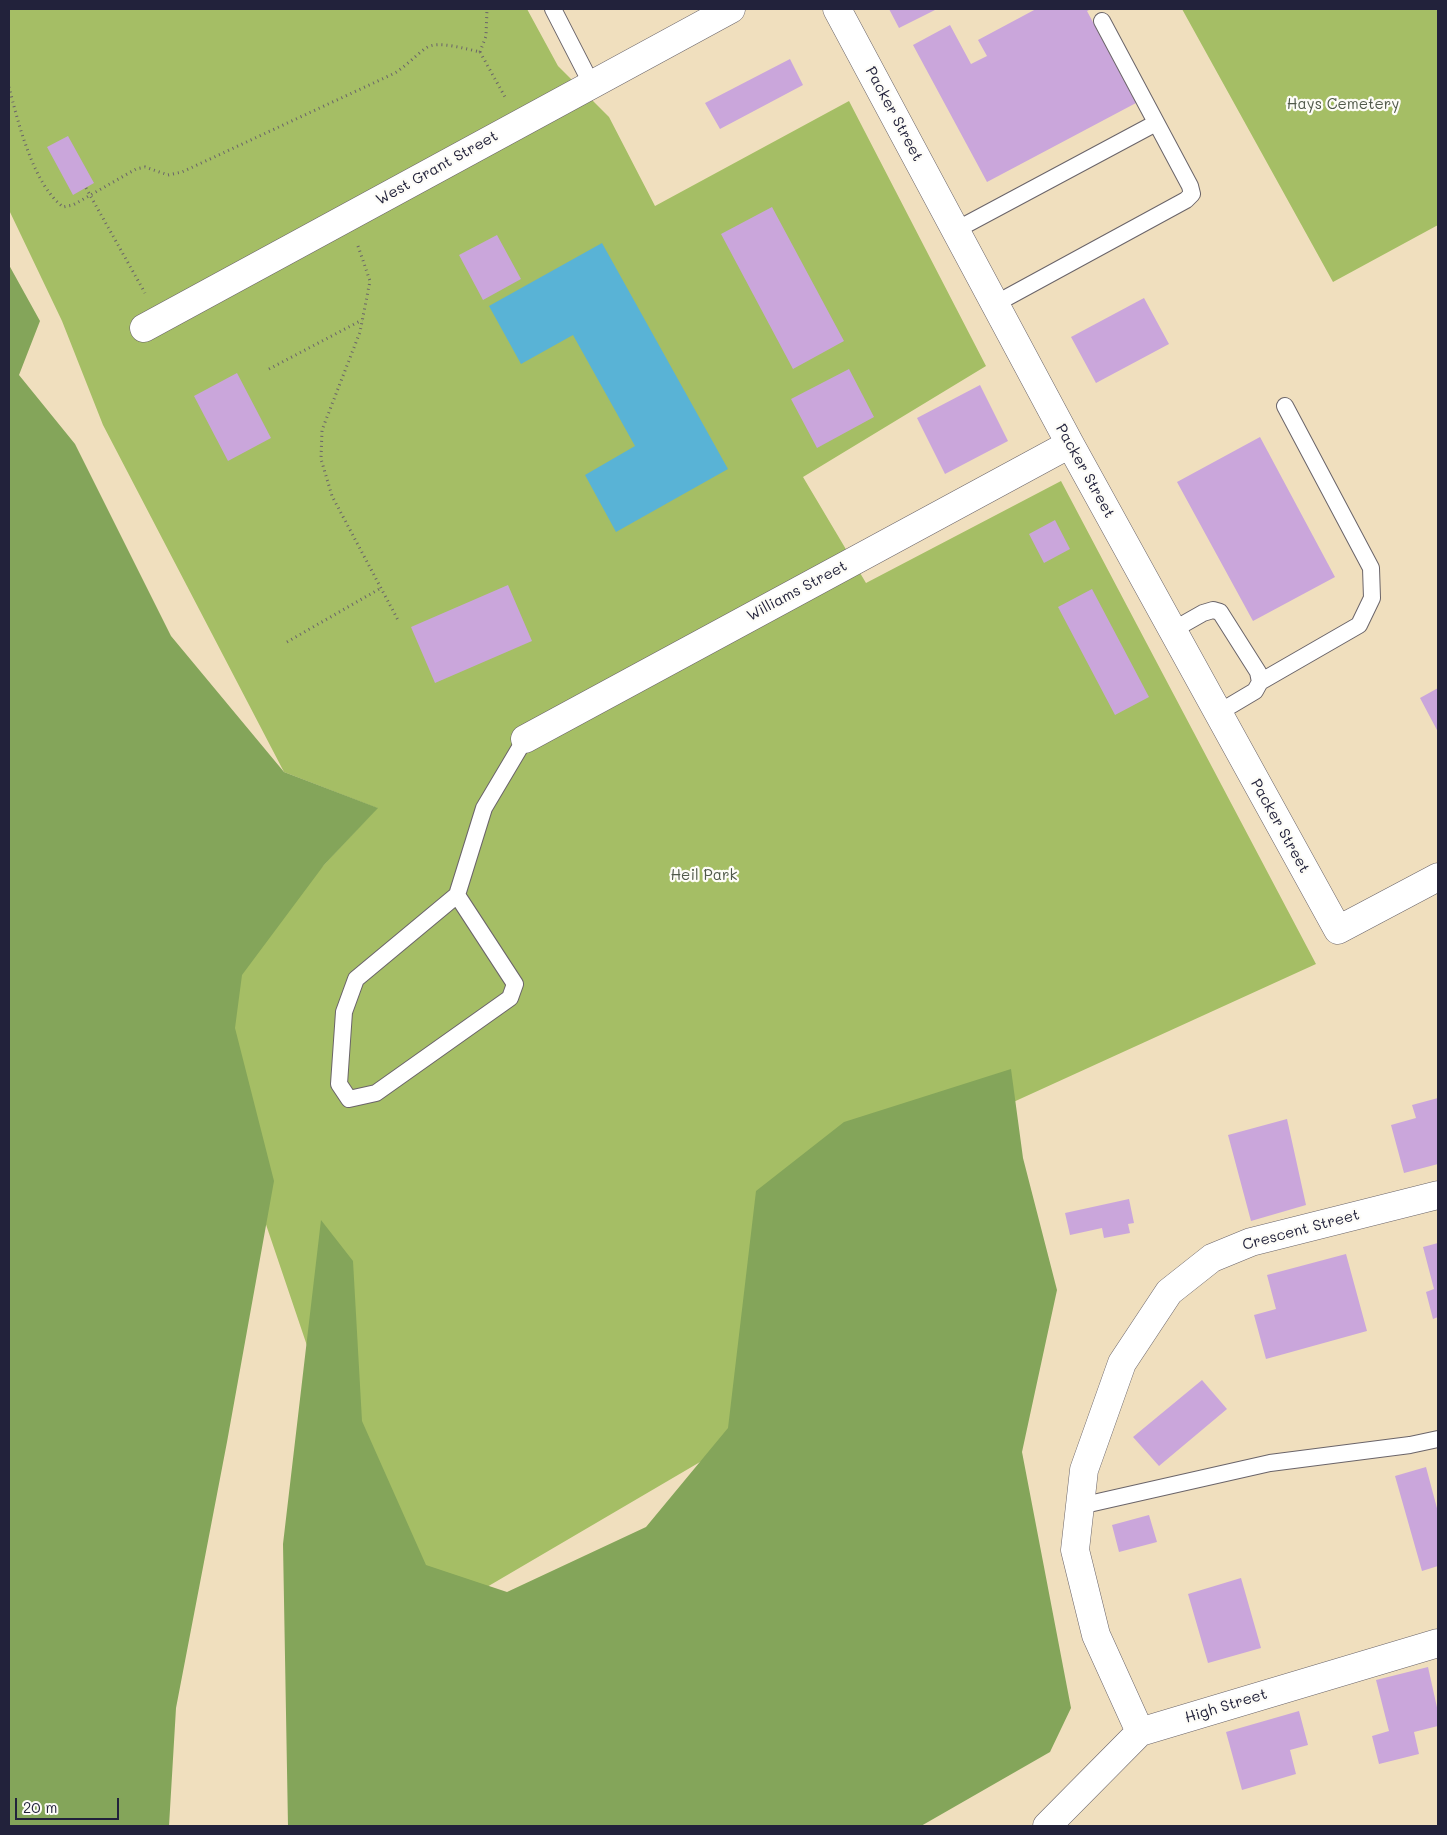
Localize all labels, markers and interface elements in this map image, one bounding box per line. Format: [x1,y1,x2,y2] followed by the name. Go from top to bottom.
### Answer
[861,64,927,164] street label: Packer Street
[1287,95,1399,113] park label: Hays Cemetery
[373,127,501,209] street label: West Grant Street
[1052,421,1118,521] street label: Packer Street
[744,557,850,625] street label: Williams Street
[1247,776,1313,876] street label: Packer Street
[670,866,738,884] park label: Heil Park
[1241,1206,1361,1254] street label: Crescent Street
[1183,1685,1269,1727] street label: High Street
[18,1788,121,1820] scale bar
[23,1797,57,1817] text: 20 m

